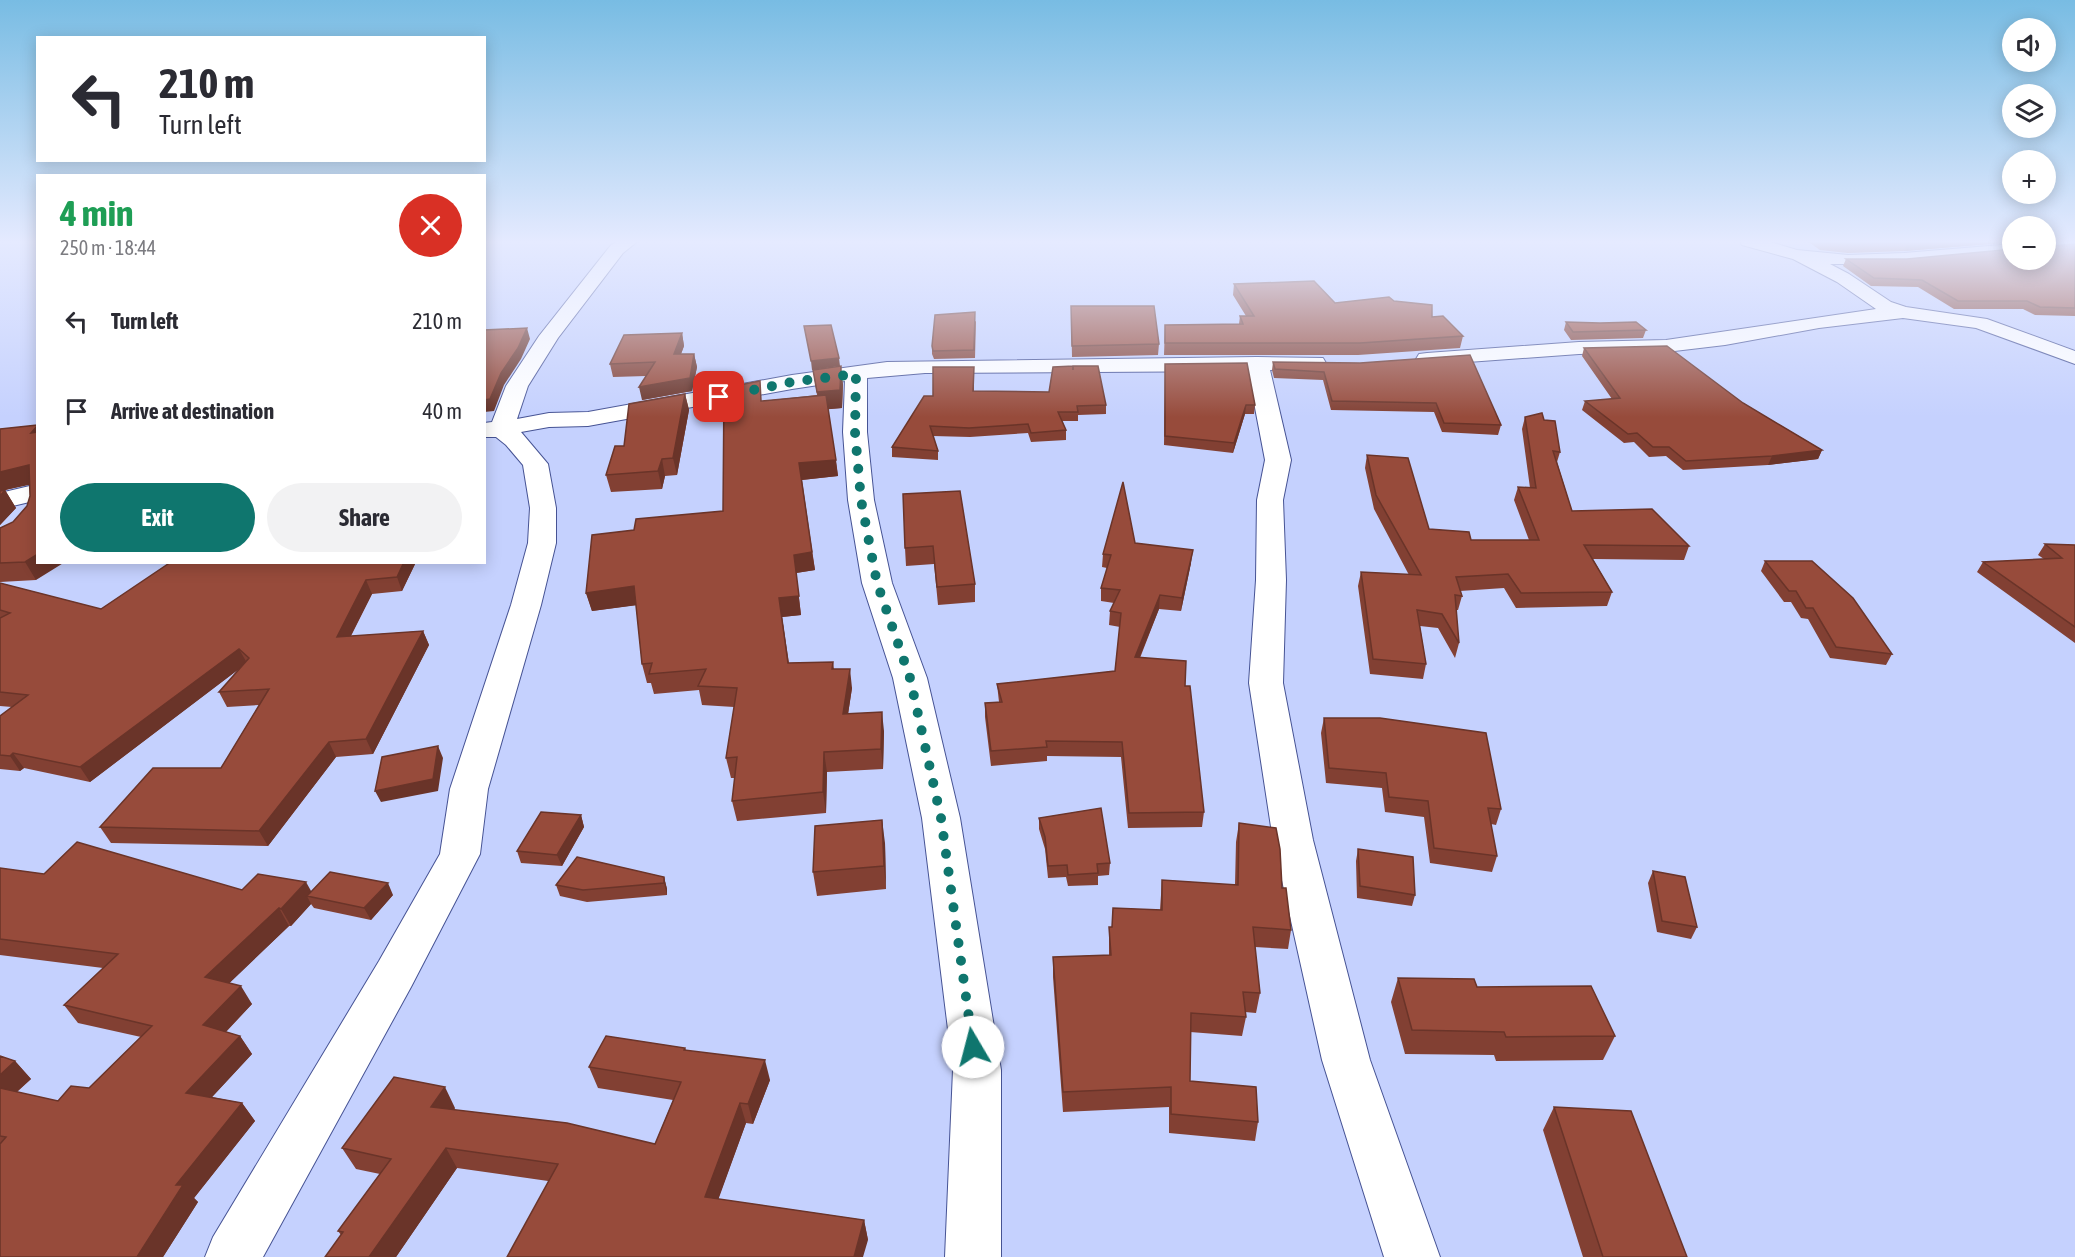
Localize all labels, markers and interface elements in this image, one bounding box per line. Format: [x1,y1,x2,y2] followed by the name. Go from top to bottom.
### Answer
[2002,18,2056,270] map controls
[2002,18,2056,72] button: sound
[159,59,254,107] text: 210 m
[60,60,138,138] icon: left
[2002,84,2056,138] button: layers
[159,109,242,140] text: Turn left
[2002,150,2056,204] button: +
[60,192,134,234] text: 4 min
[399,194,462,257] button: close
[2002,216,2056,270] button: −
[60,236,156,259] text: 250 m · 18:44
[60,305,93,338] icon: left
[111,308,178,334] text: Turn left
[412,308,462,334] text: 210 m
[693,371,744,422] pin
[702,380,735,413] icon: arrive
[60,395,93,428] icon: arrive
[111,398,274,424] text: Arrive at destination
[422,398,462,424] text: 40 m
[60,483,255,552] button: Exit
[267,483,462,552] button: Share
[941,1015,1005,1079] position arrow

